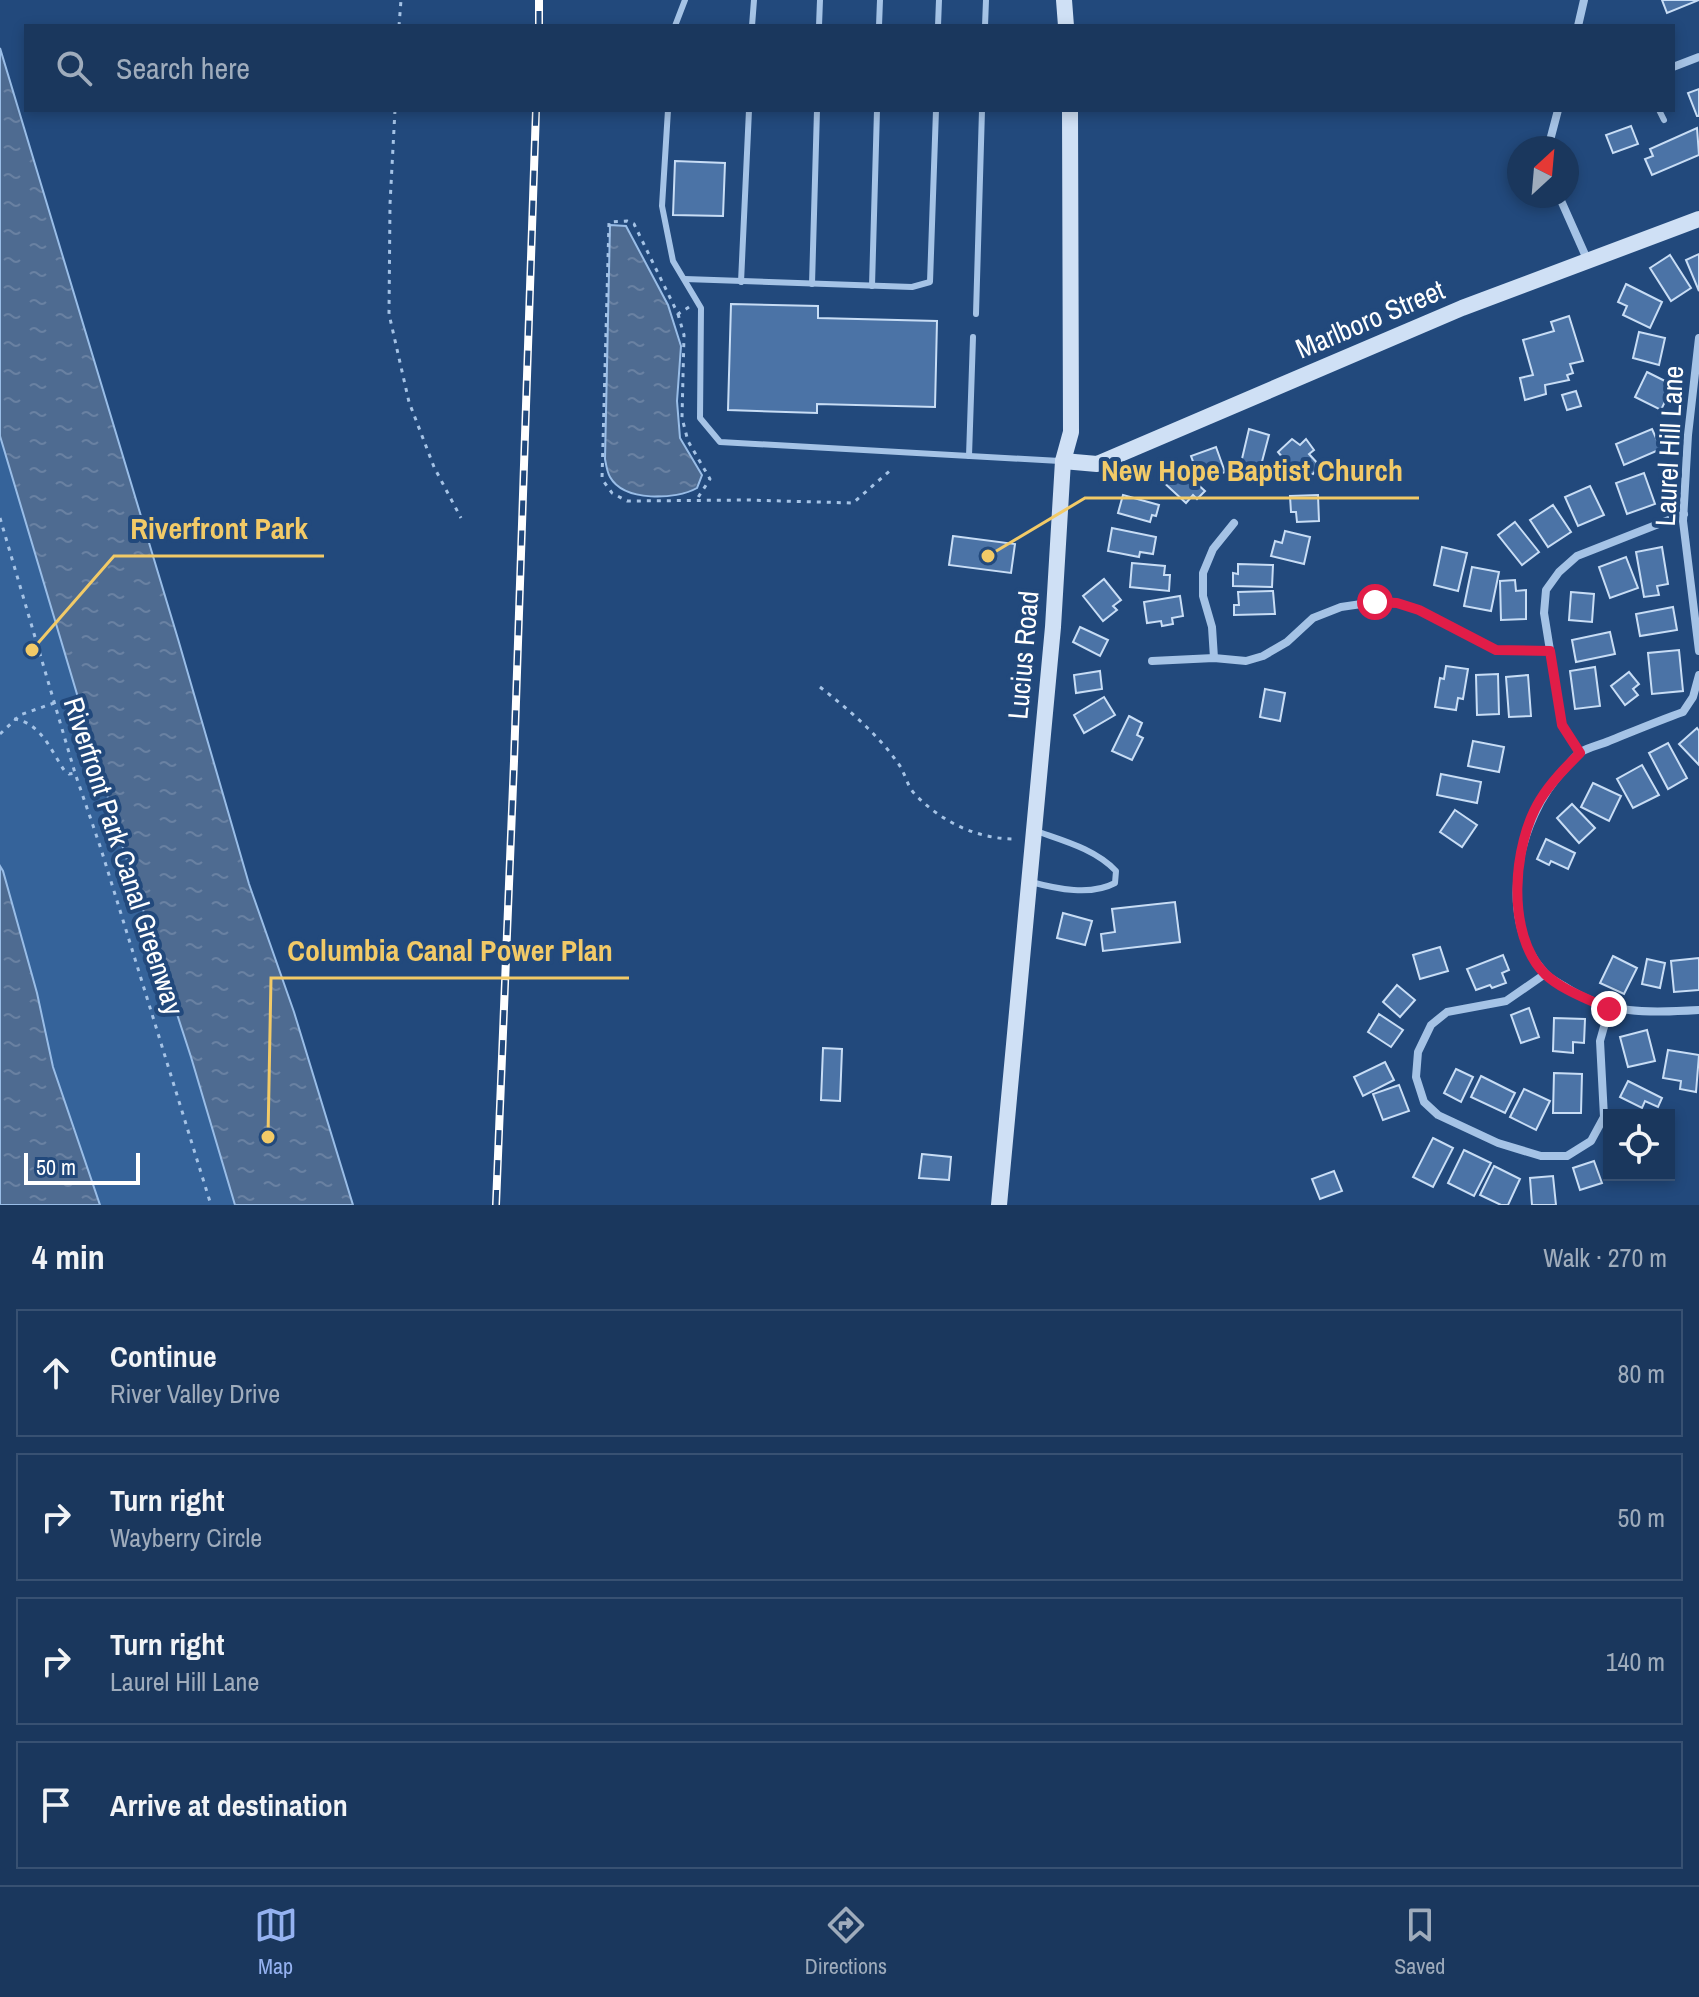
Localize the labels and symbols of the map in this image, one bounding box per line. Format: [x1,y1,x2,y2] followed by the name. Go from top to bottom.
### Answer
[1507,136,1579,208] north arrow
[1290,271,1450,367] street label: Marlboro Street
[1646,365,1692,527] street label: Laurel Hill Lane
[1085,444,1419,498] callout: New Hope Baptist Church
[1101,450,1403,490] text: New Hope Baptist Church
[114,502,324,556] callout: Riverfront Park
[130,508,308,548] text: Riverfront Park
[1357,584,1393,620] route start
[998,589,1048,721] street label: Lucius Road
[55,692,193,1020] street label: Riverfront Park Canal Greenway
[271,924,629,978] callout: Columbia Canal Power Plan
[287,930,613,970] text: Columbia Canal Power Plan
[1591,991,1627,1027] route end
[24,1149,140,1185] scale bar

